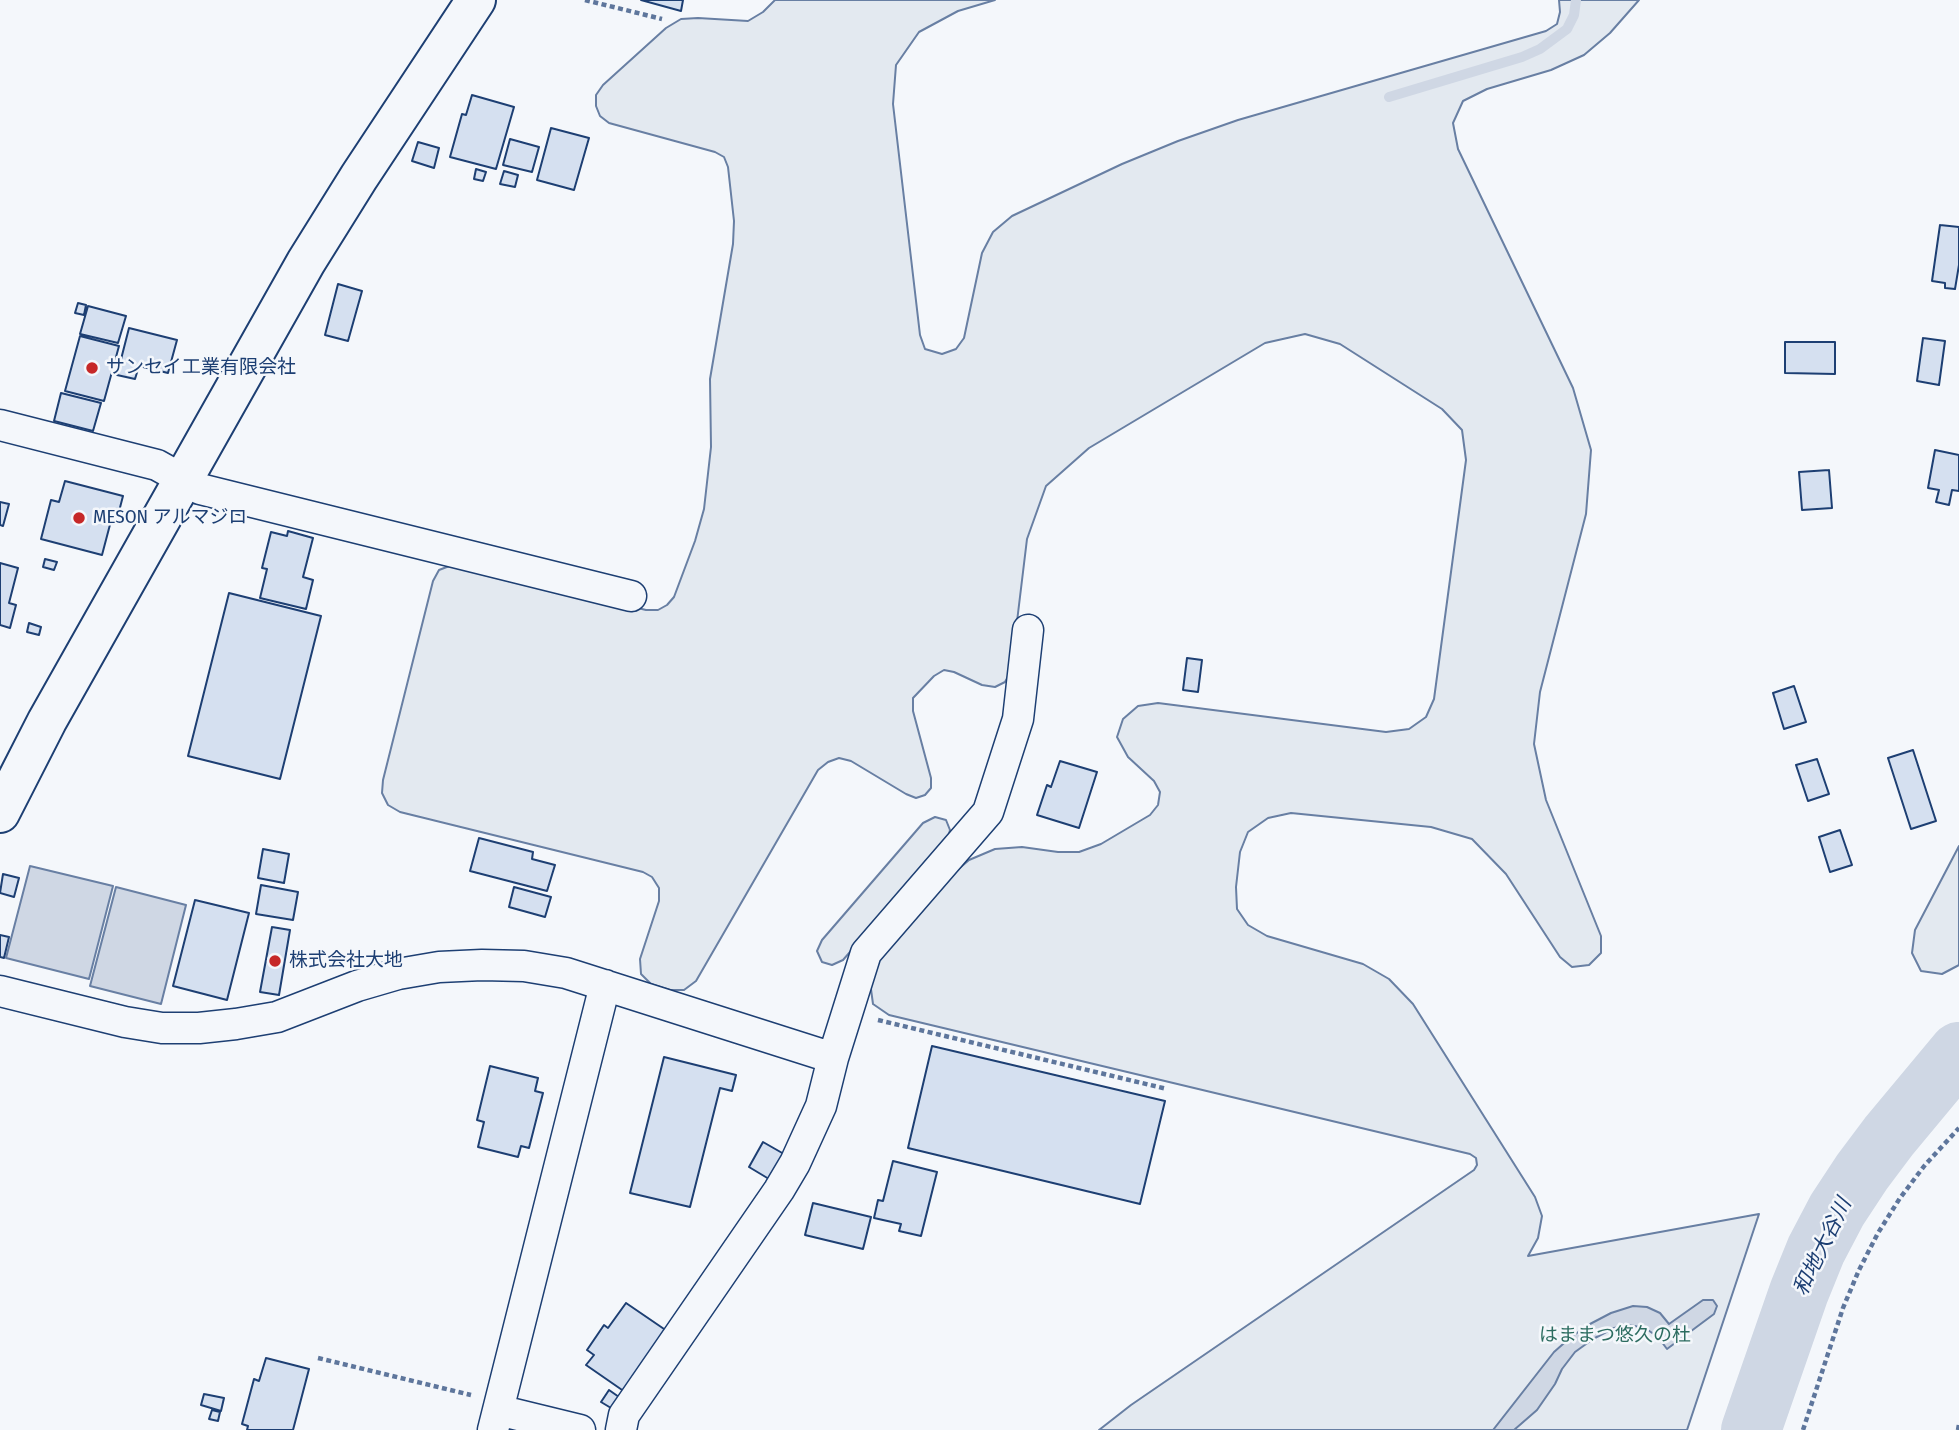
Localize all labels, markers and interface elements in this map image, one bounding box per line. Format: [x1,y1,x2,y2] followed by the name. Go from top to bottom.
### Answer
[106,357,296,379] place label: サンセイ工業有限会社
[84,360,100,376] marker: サンセイ工業有限会社
[93,507,248,529] place label: MESON アルマジロ
[71,510,87,526] marker: MESON アルマジロ
[289,950,403,972] place label: 株式会社大地
[267,953,283,969] marker: 株式会社大地
[1789,1194,1857,1300] water label: 和地大谷川
[1539,1325,1691,1347] park label: はままつ悠久の杜

